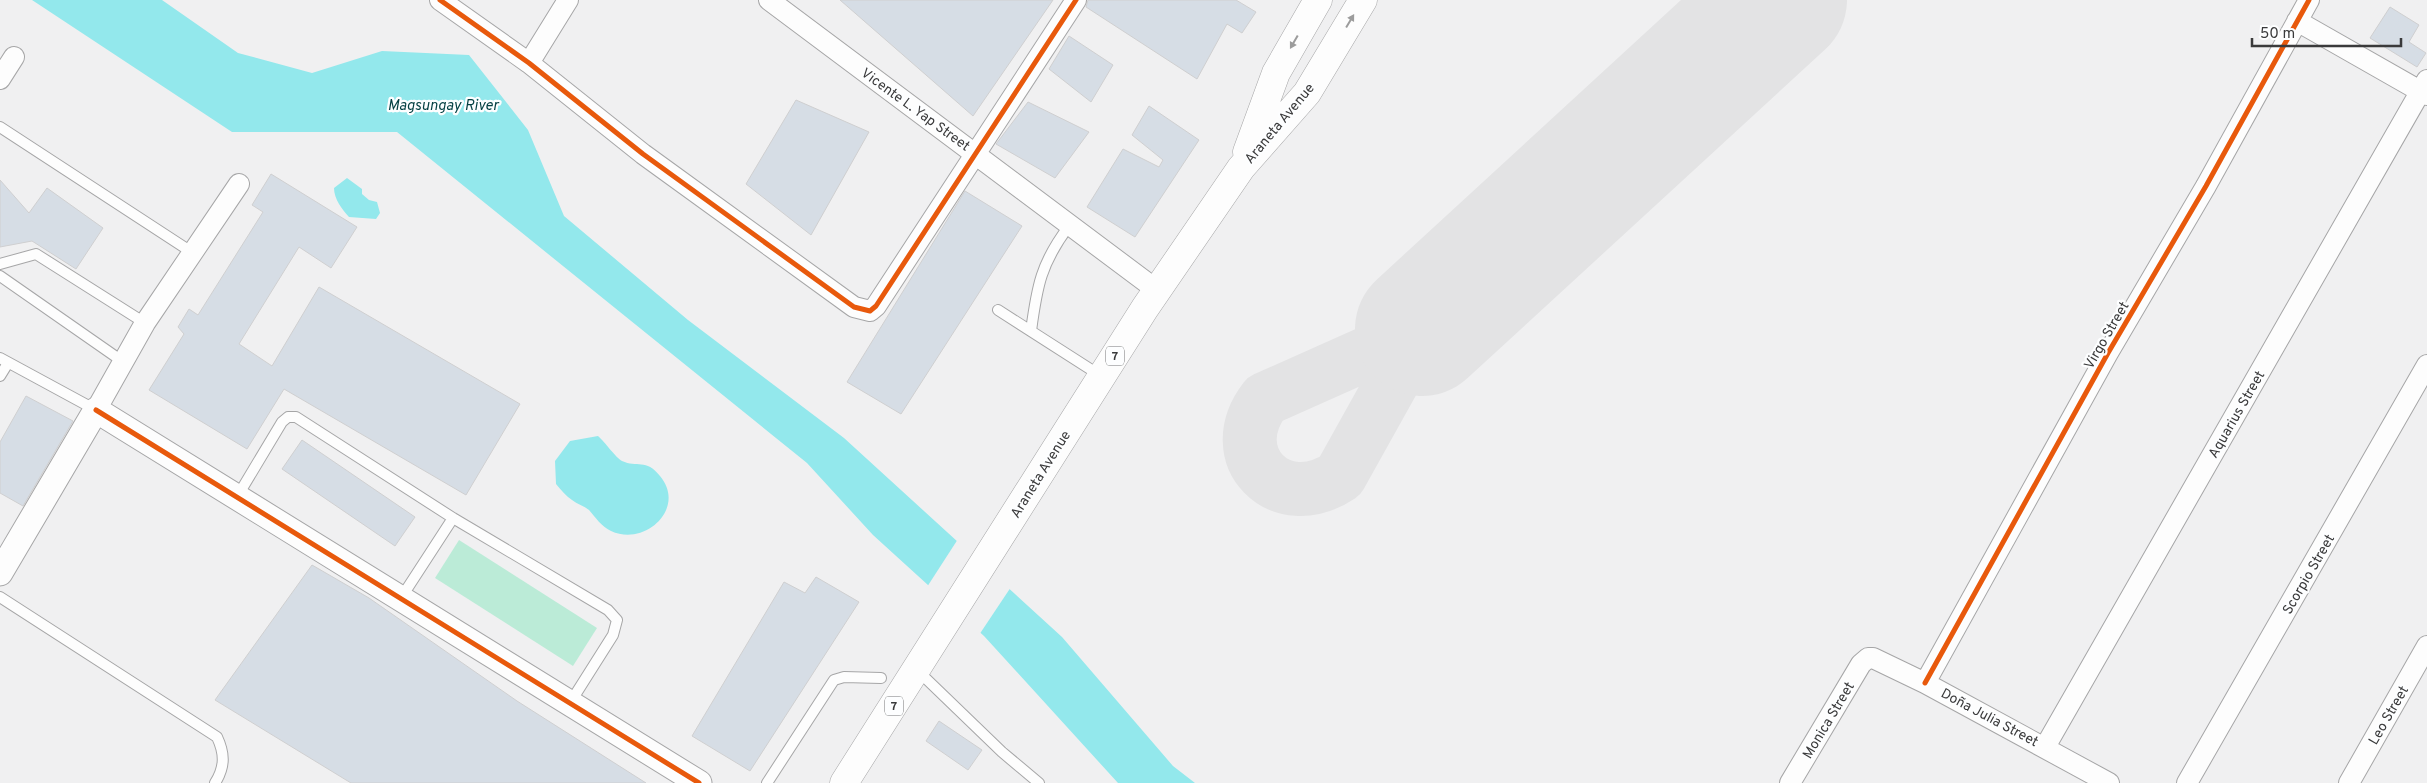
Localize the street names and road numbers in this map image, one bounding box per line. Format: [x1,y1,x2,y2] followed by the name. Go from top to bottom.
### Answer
[857,65,973,155] street label: Vicente L. Yap Street
[1242,80,1319,168] street label: Araneta Avenue
[2081,299,2133,373] street label: Virgo Street
[1106,346,1124,366] road number: 7
[2205,368,2269,461] street label: Aquarius Street
[1008,428,1075,522] street label: Araneta Avenue
[2280,532,2339,618] street label: Scorpio Street
[1800,679,1859,762] street label: Monica Street
[2366,683,2413,748] street label: Leo Street
[1938,686,2041,751] street label: Doña Julia Street
[885,696,903,716] road number: 7

